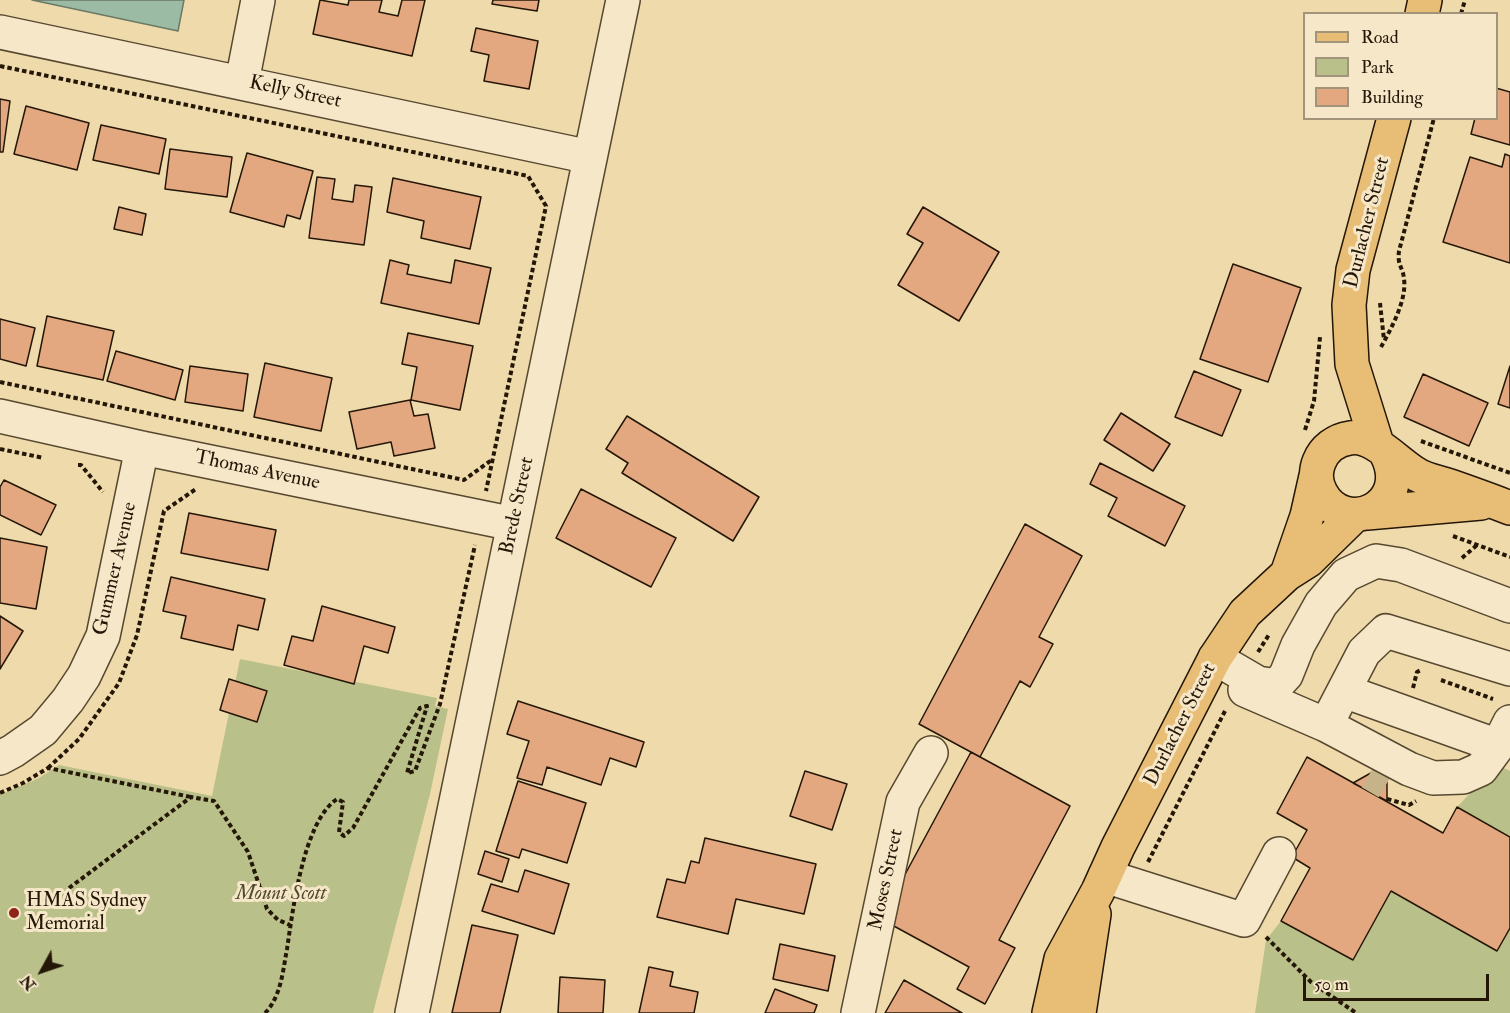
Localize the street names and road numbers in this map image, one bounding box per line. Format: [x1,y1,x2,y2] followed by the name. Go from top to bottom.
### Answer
[247,72,343,114] street label: Kelly Street
[1340,155,1396,291] street label: Durlacher Street
[192,446,322,496] street label: Thomas Avenue
[496,455,540,557] street label: Brede Street
[89,500,143,638] street label: Gummer Avenue
[1140,660,1222,790] street label: Durlacher Street
[865,827,909,933] street label: Moses Street

